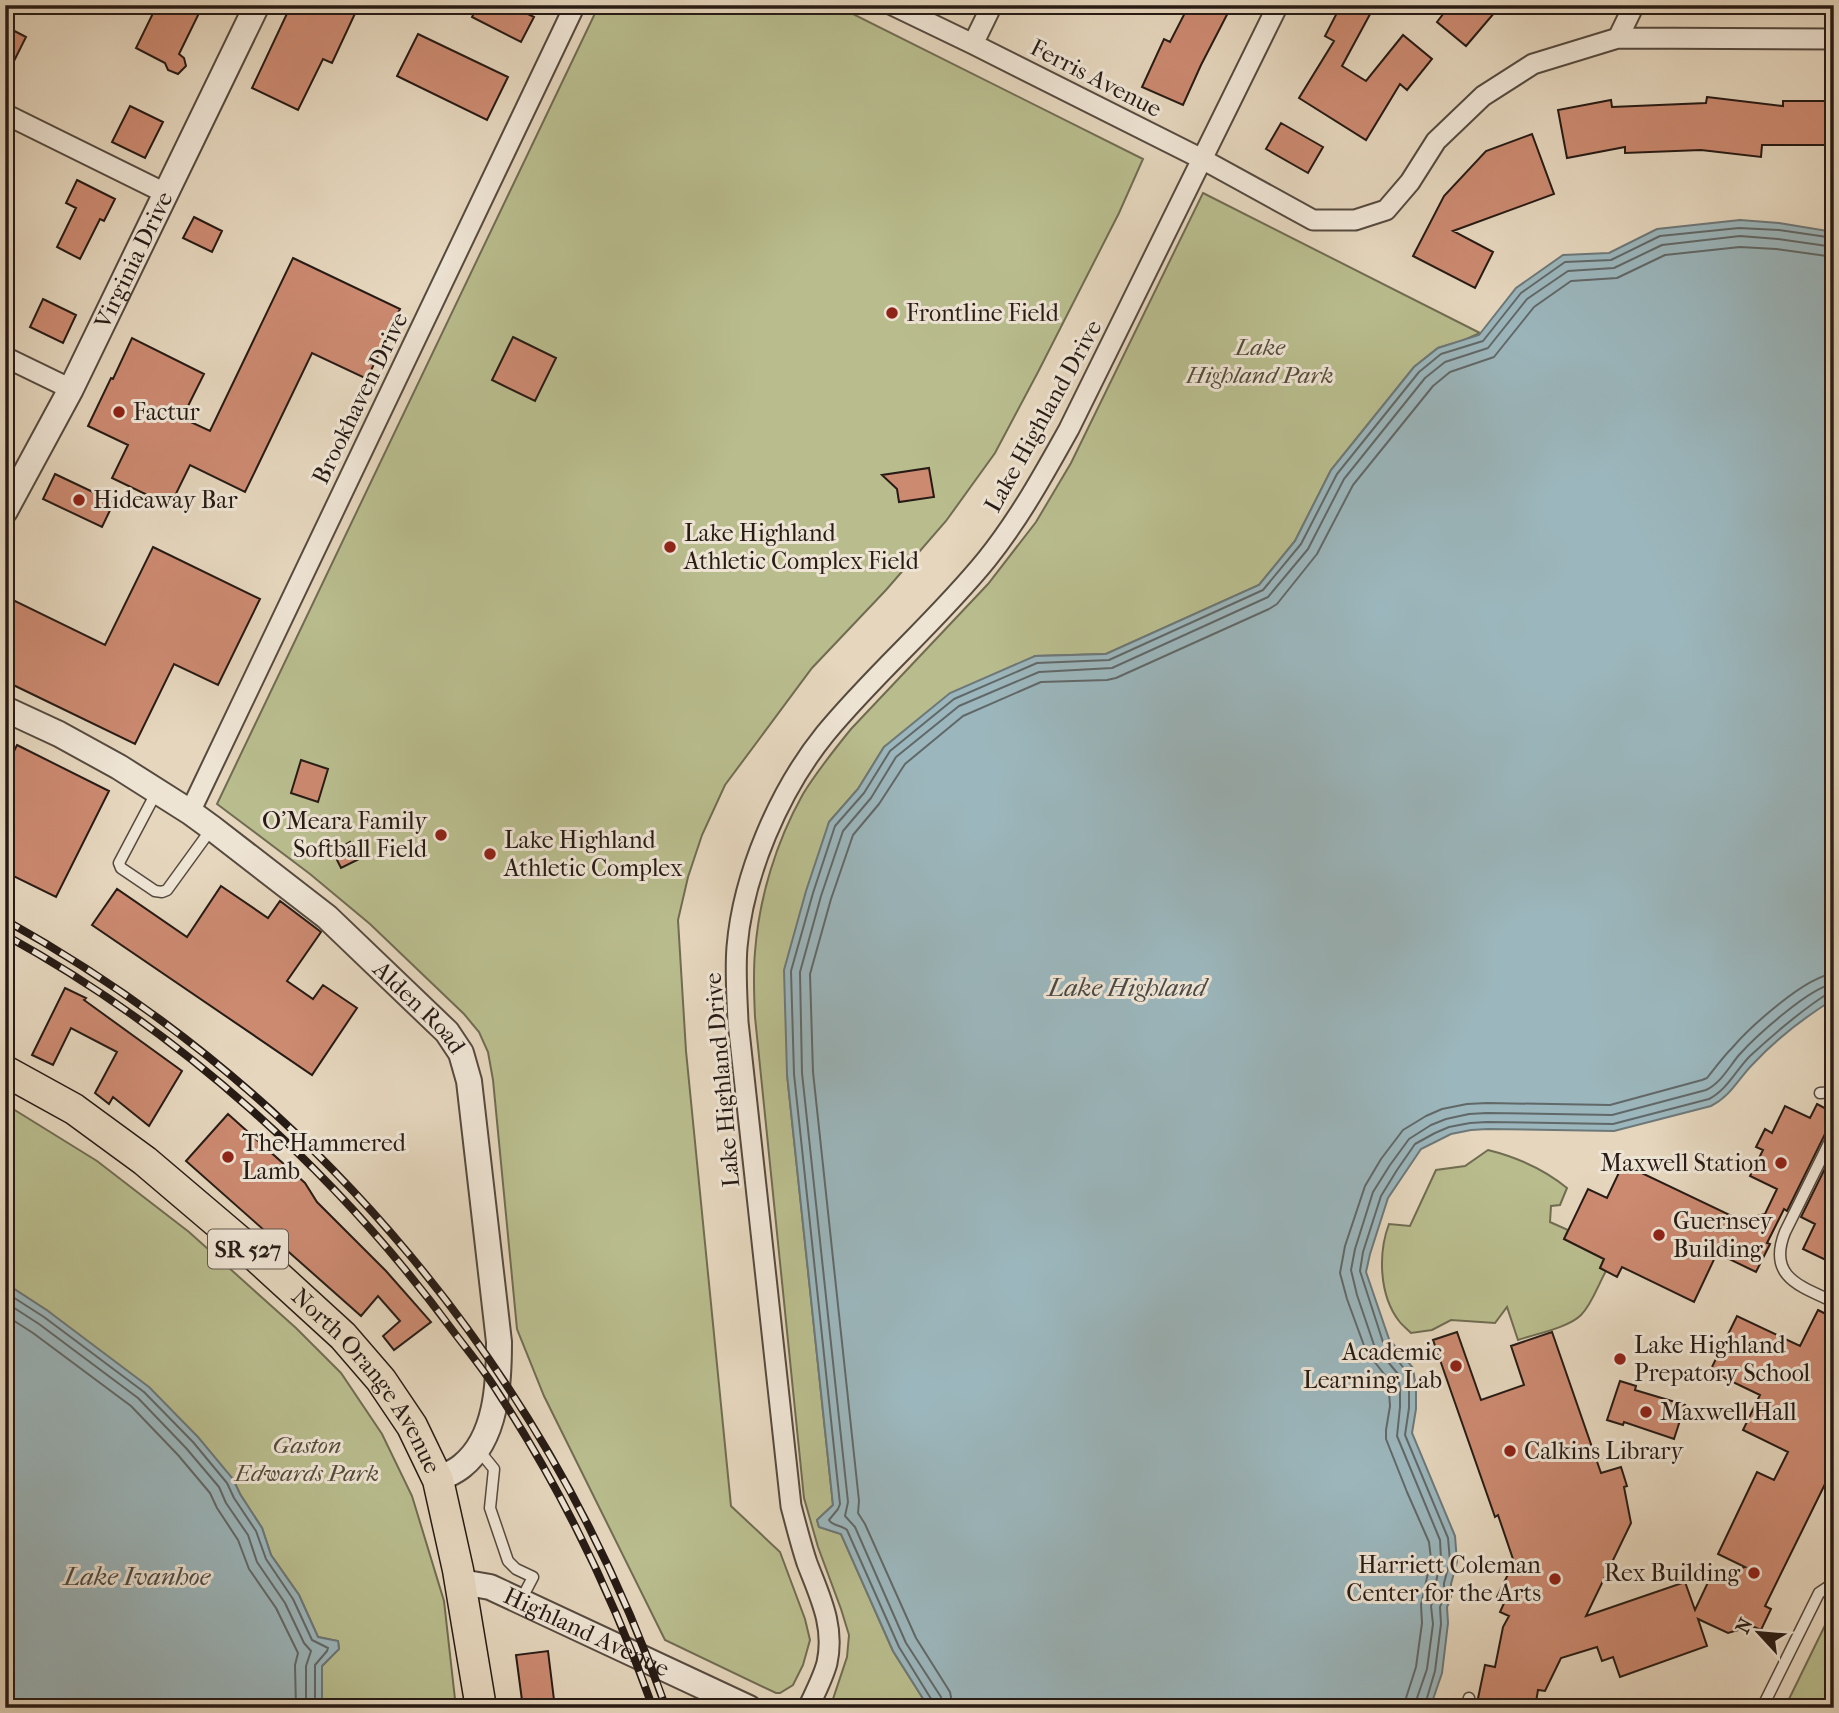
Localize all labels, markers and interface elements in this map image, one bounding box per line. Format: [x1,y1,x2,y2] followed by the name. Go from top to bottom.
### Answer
[1026,33,1166,123] street label: Ferris Avenue
[88,187,179,334] street label: Virginia Drive
[906,299,1060,327] place label: Frontline Field
[884,305,900,321] marker: Frontline Field
[306,307,414,488] street label: Brookhaven Drive
[979,315,1108,517] street label: Lake Highland Drive
[1185,333,1334,389] park label: Lake Highland Park
[133,398,201,426] place label: Factur
[111,404,127,420] marker: Factur
[93,486,238,514] place label: Hideaway Bar
[71,492,87,508] marker: Hideaway Bar
[683,519,920,575] place label: Lake Highland Athletic Complex Field
[662,539,678,555] marker: Lake Highland Athletic Complex Field
[262,807,428,863] place label: O’Meara Family Softball Field
[503,826,683,882] place label: Lake Highland Athletic Complex
[433,827,449,843] marker: O’Meara Family Softball Field
[482,846,498,862] marker: Lake Highland Athletic Complex
[367,954,472,1060] street label: Alden Road
[699,971,745,1188] street label: Lake Highland Drive
[1046,972,1210,1003] water label: Lake Highland
[242,1129,407,1185] place label: The Hammered Lamb
[220,1149,236,1165] marker: The Hammered Lamb
[1600,1149,1767,1177] place label: Maxwell Station
[1773,1155,1789,1171] marker: Maxwell Station
[1673,1207,1774,1263] place label: Guernsey Building
[1651,1227,1667,1243] marker: Guernsey Building
[208,1230,288,1268] road number: SR 527
[286,1282,447,1478] street label: North Orange Avenue
[1634,1331,1811,1387] place label: Lake Highland Prepatory School
[1303,1338,1442,1394] place label: Academic Learning Lab
[1612,1351,1628,1367] marker: Lake Highland Prepatory School
[1448,1358,1464,1374] marker: Academic Learning Lab
[1660,1398,1797,1426] place label: Maxwell Hall
[1638,1404,1654,1420] marker: Maxwell Hall
[233,1431,379,1487] park label: Gaston Edwards Park
[1524,1437,1685,1465] place label: Calkins Library
[1502,1443,1518,1459] marker: Calkins Library
[1346,1551,1541,1607] place label: Harriett Coleman Center for the Arts
[1604,1559,1741,1587] place label: Rex Building
[62,1561,212,1592] water label: Lake Ivanhoe
[1746,1565,1762,1581] marker: Rex Building
[1547,1571,1563,1587] marker: Harriett Coleman Center for the Arts
[499,1581,674,1683] street label: Highland Avenue
[1724,1598,1794,1668] north arrow
[1732,1614,1758,1637] text: N

